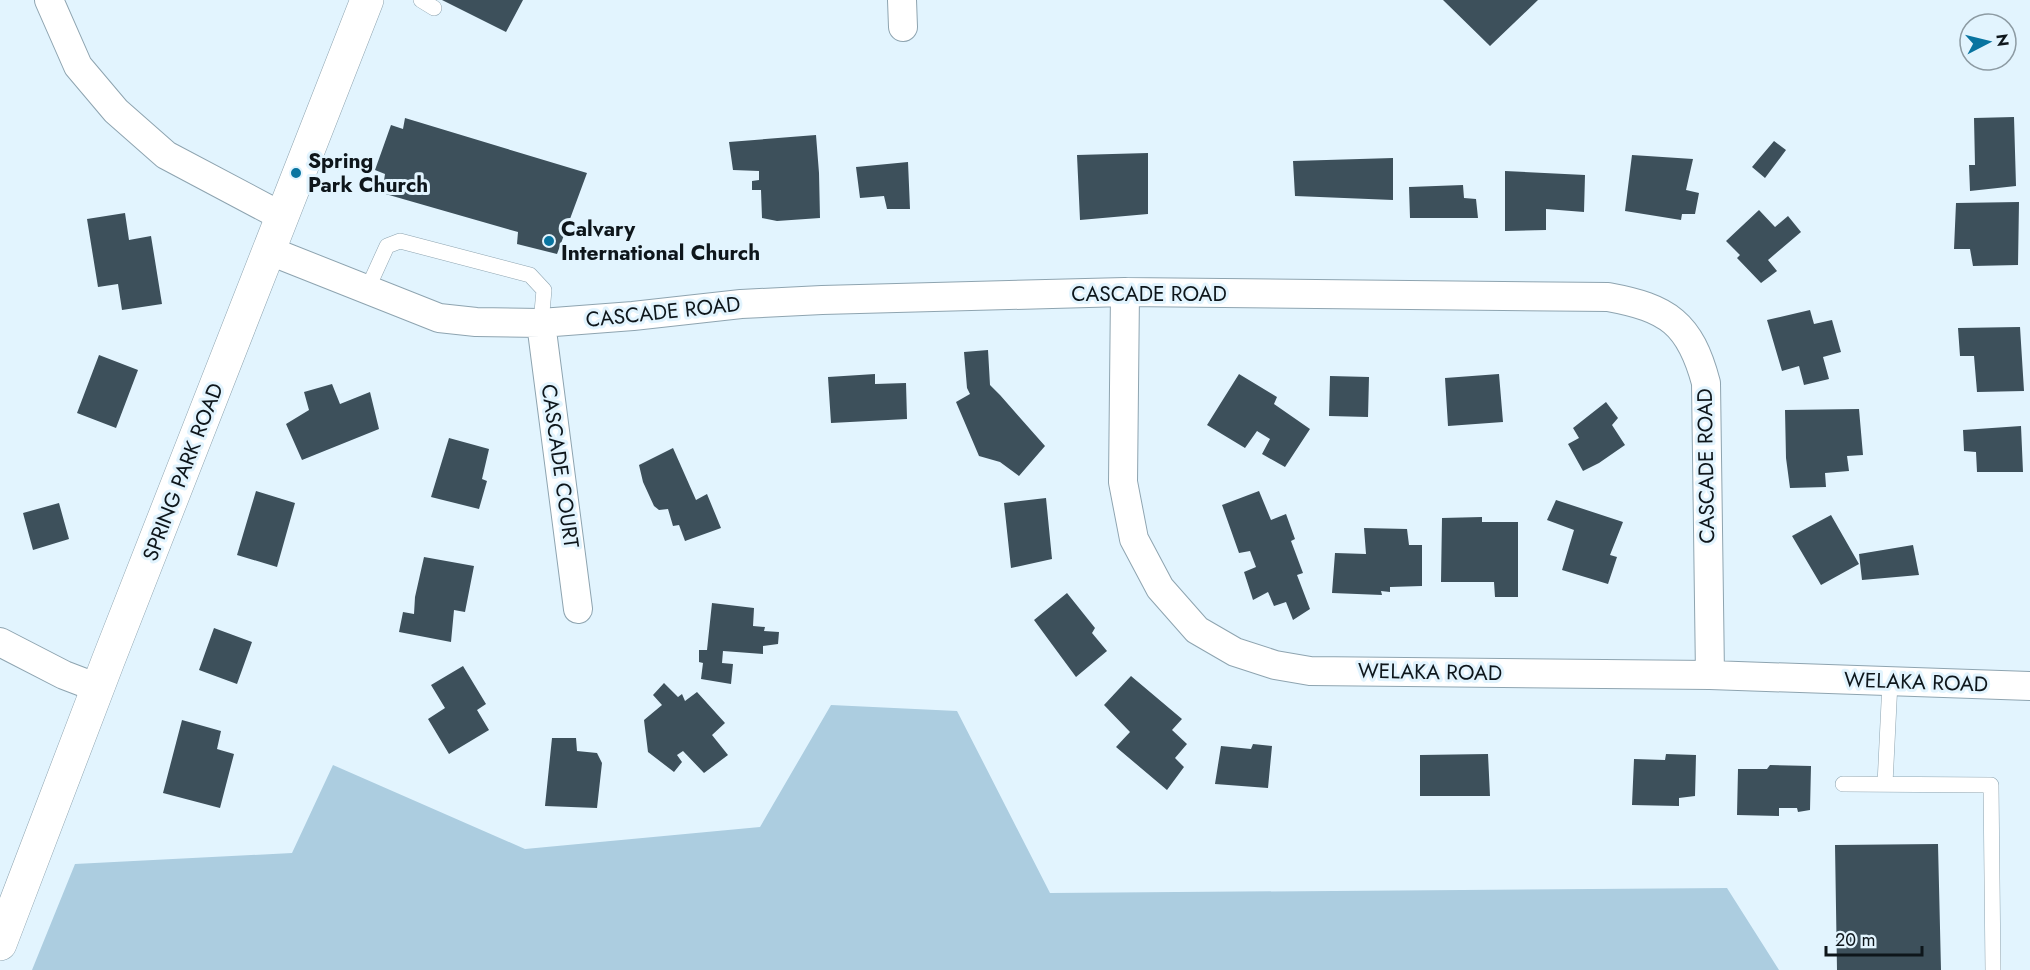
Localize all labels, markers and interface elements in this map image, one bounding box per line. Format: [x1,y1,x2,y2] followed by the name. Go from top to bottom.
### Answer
[1958,12,2018,72] north arrow
[1990,33,2015,48] text: N
[308,146,428,200] place label: Spring Park Church
[289,166,303,180] marker: Spring Park Church
[561,214,760,268] place label: Calvary International Church
[542,234,556,248] marker: Calvary International Church
[1071,279,1227,309] street label: CASCADE ROAD
[584,289,742,335] street label: CASCADE ROAD
[135,379,231,565] street label: SPRING PARK ROAD
[534,382,586,550] street label: CASCADE COURT
[1690,388,1722,544] street label: CASCADE ROAD
[1358,656,1502,688] street label: WELAKA ROAD
[1843,664,1989,700] street label: WELAKA ROAD
[1826,919,1922,957] scale bar
[1835,927,1875,953] text: 20 m

